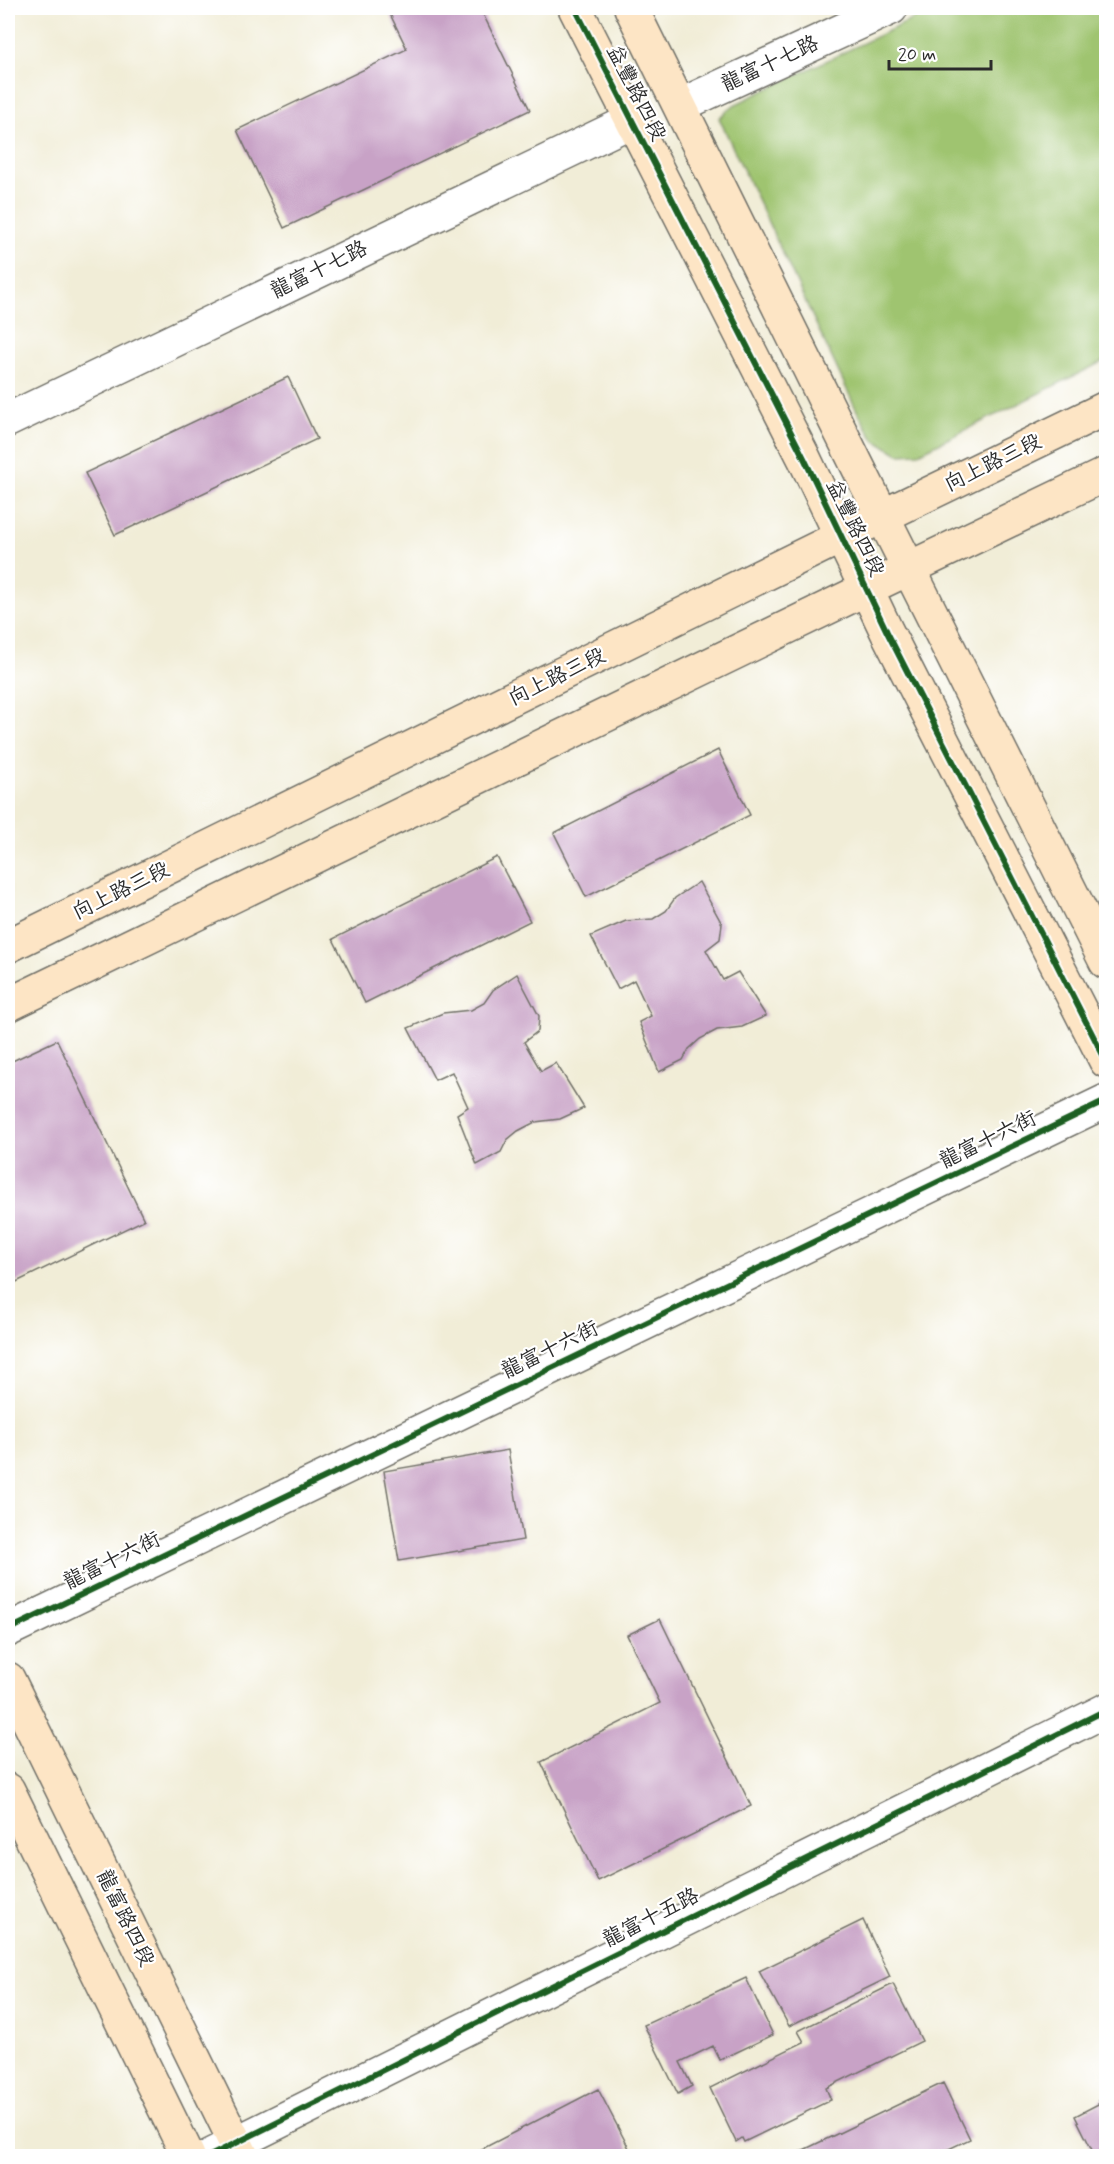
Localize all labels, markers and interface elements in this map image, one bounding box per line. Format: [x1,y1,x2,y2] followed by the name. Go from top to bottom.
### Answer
[717,29,823,99] street label: 龍富十七路
[889,33,991,71] scale bar
[600,40,672,146] street label: 益豐路四段
[898,43,936,67] text: 20 m
[266,234,372,306] street label: 龍富十七路
[940,427,1046,499] street label: 向上路三段
[819,475,891,581] street label: 益豐路四段
[504,641,610,713] street label: 向上路三段
[68,855,174,927] street label: 向上路三段
[935,1104,1041,1176] street label: 龍富十六街
[497,1314,603,1386] street label: 龍富十六街
[59,1525,165,1597] street label: 龍富十六街
[89,1865,161,1971] street label: 龍富路四段
[598,1882,704,1954] street label: 龍富十五路

